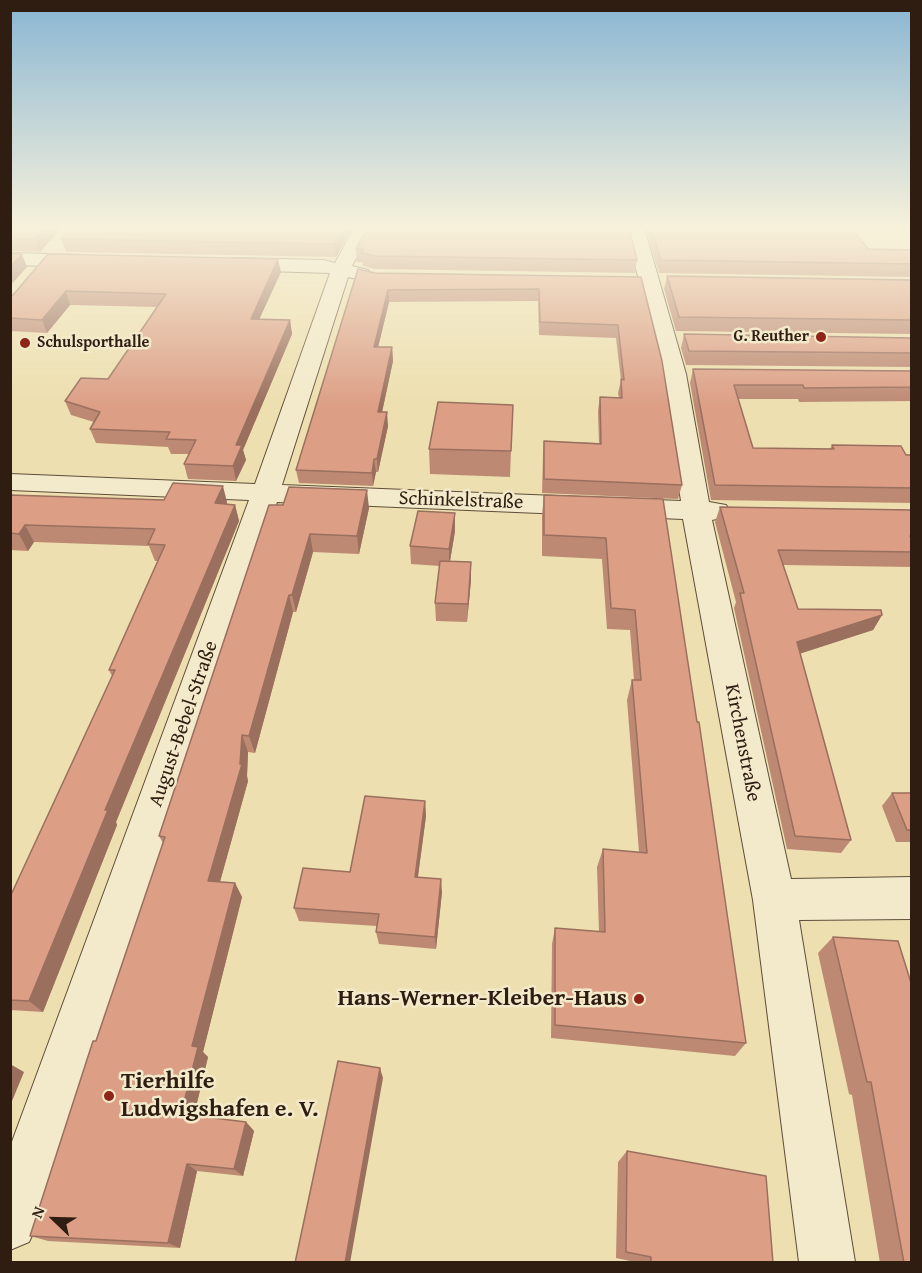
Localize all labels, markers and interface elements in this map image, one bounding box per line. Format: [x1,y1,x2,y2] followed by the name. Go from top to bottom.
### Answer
[734,327,809,347] place label: G. Reuther
[814,330,828,344] marker: G. Reuther
[37,333,149,353] place label: Schulsporthalle
[18,336,32,350] marker: Schulsporthalle
[398,487,524,515] street label: Schinkelstraße
[144,638,224,810] street label: August-Bebel-Straße
[719,682,765,804] street label: Kirchenstraße
[337,985,627,1013] place label: Hans-Werner-Kleiber-Haus
[632,992,646,1006] marker: Hans-Werner-Kleiber-Haus
[121,1068,318,1124] place label: Tierhilfe Ludwigshafen e. V.
[102,1089,116,1103] marker: Tierhilfe Ludwigshafen e. V.
[24,1189,84,1249] north arrow
[24,1202,51,1222] text: N

